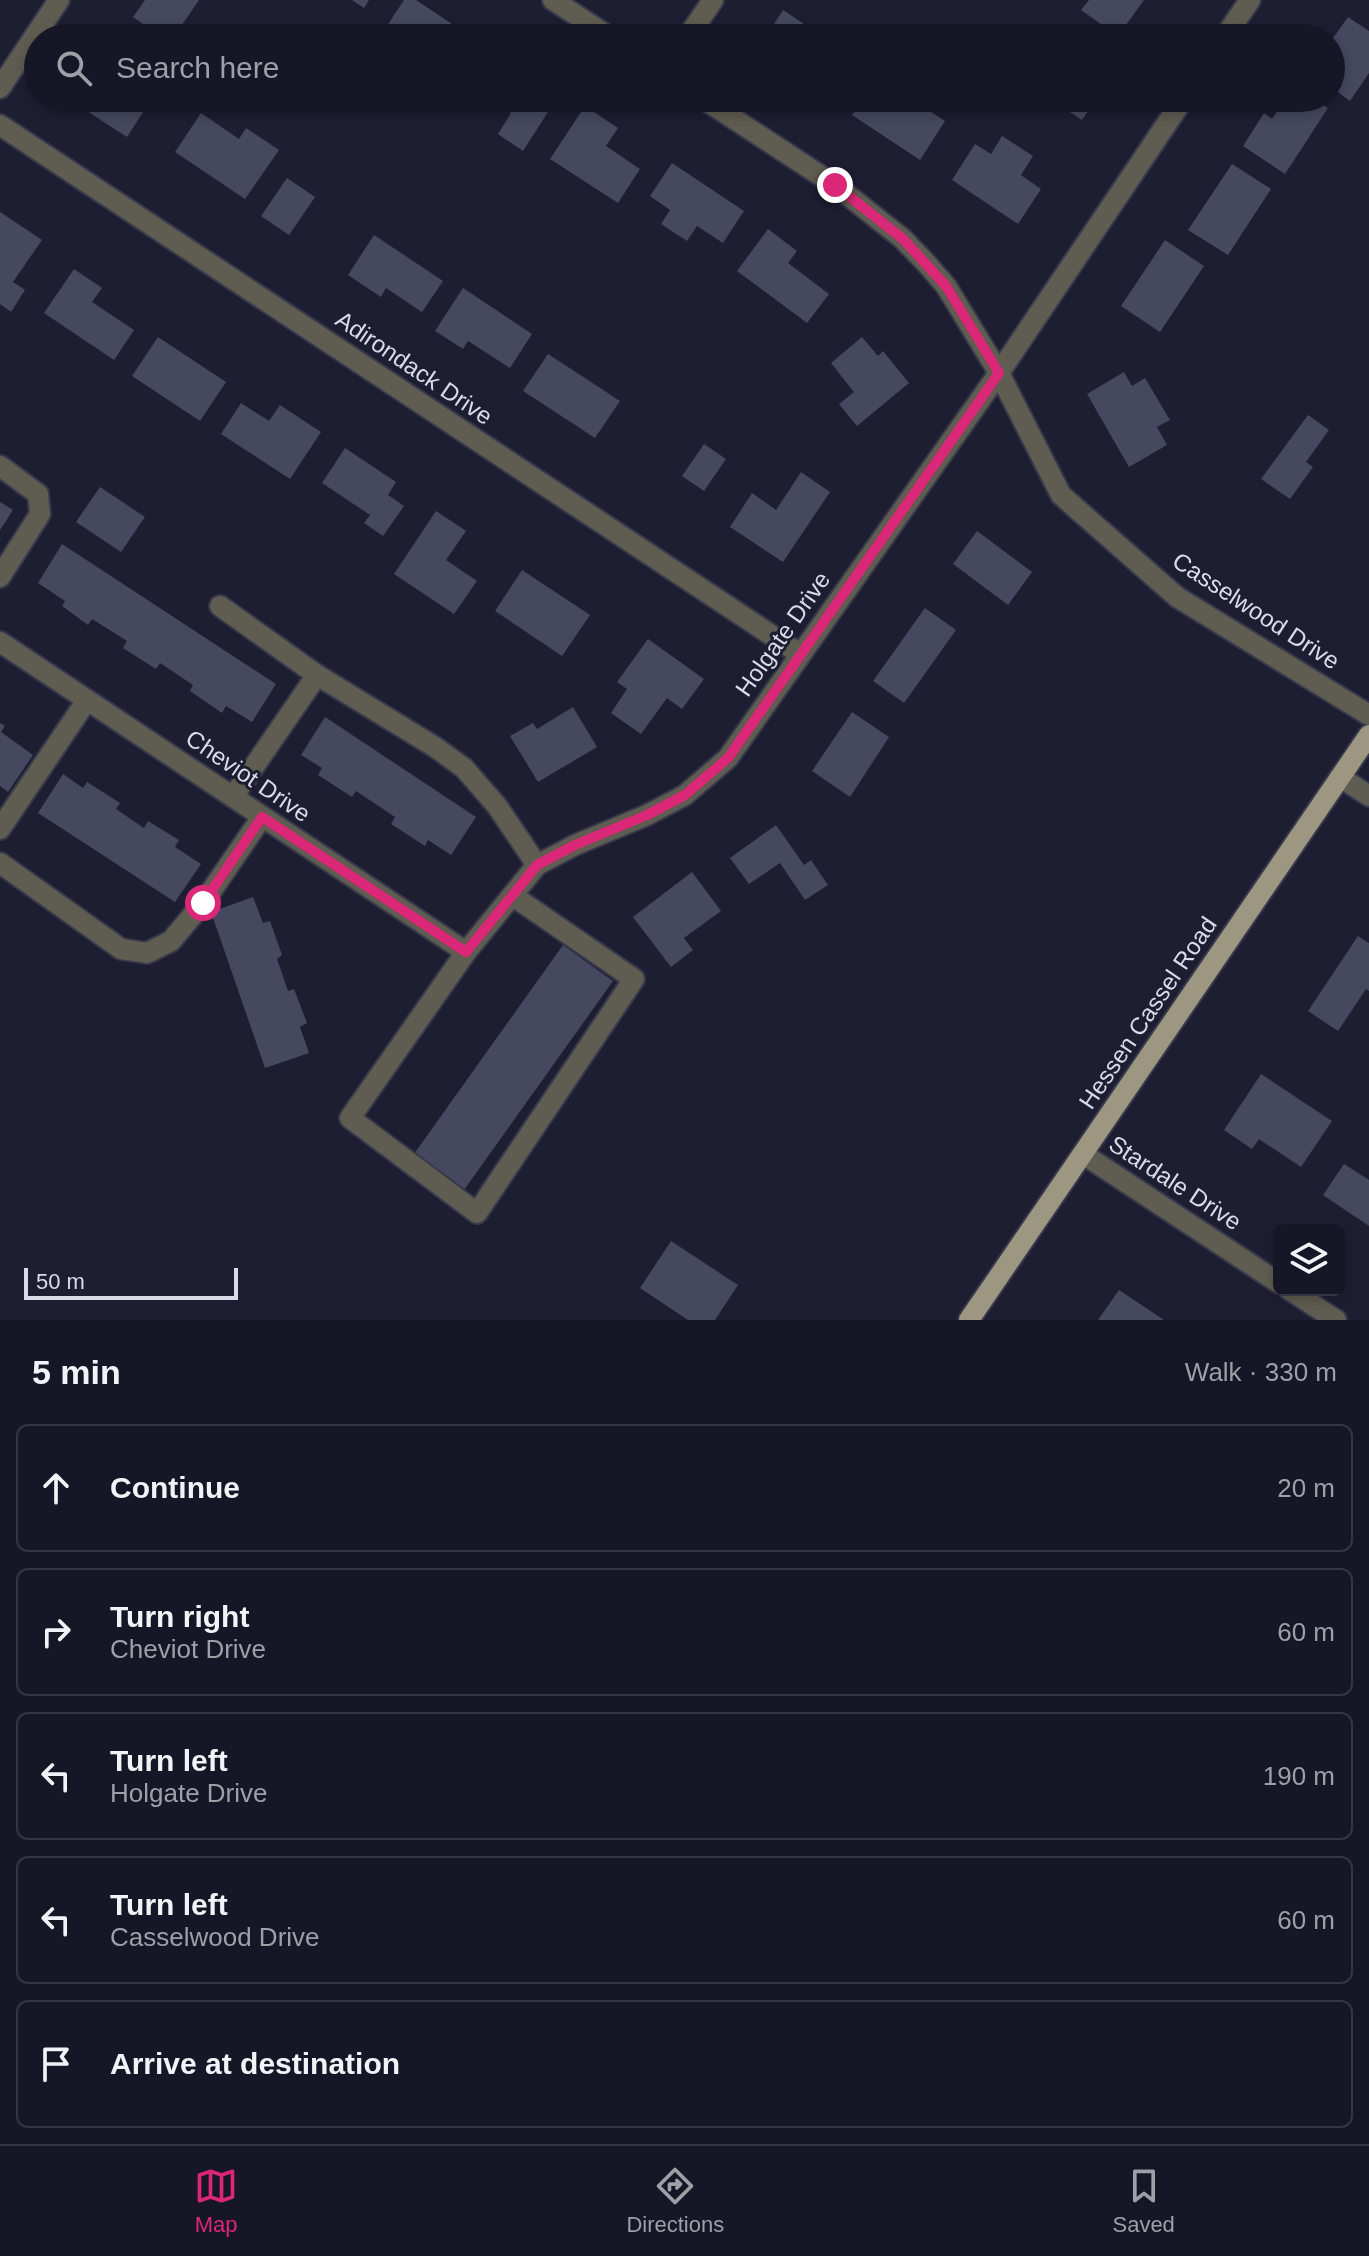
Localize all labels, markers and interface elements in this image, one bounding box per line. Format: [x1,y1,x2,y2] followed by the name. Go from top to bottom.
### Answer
[24,24,1345,112] search box
[52,46,96,90] icon: search
[116,51,279,84] text: Search here
[817,167,853,203] route end
[331,305,498,430] street label: Adirondack Drive
[1168,547,1345,675] street label: Casselwood Drive
[730,566,835,701] street label: Holgate Drive
[181,724,316,827] street label: Cheviot Drive
[185,885,221,921] route start
[1073,912,1222,1114] street label: Hessen Cassel Road
[1104,1130,1246,1235] street label: Stardale Drive
[1273,1224,1345,1296] map controls
[1273,1224,1345,1296] button: layers
[24,1264,238,1300] scale bar
[36,1269,85,1294] text: 50 m
[32,1353,121,1391] text: 5 min
[1185,1357,1337,1387] text: Walk · 330 m
[34,1466,78,1510] icon: ahead
[110,1471,240,1504] text: Continue
[1277,1473,1335,1503] text: 20 m
[110,1600,249,1633] text: Turn right
[34,1610,78,1654] icon: right
[1277,1617,1335,1647] text: 60 m
[110,1634,266,1664] text: Cheviot Drive
[110,1744,228,1777] text: Turn left
[34,1754,78,1798] icon: left
[1263,1761,1335,1791] text: 190 m
[110,1778,268,1808] text: Holgate Drive
[110,1888,228,1921] text: Turn left
[34,1898,78,1942] icon: left
[1277,1905,1335,1935] text: 60 m
[110,1922,320,1952] text: Casselwood Drive
[34,2042,78,2086] icon: arrive
[110,2047,400,2080] text: Arrive at destination
[194,2164,238,2238] tab: Map
[626,2164,724,2238] tab: Directions
[1112,2164,1175,2238] tab: Saved

